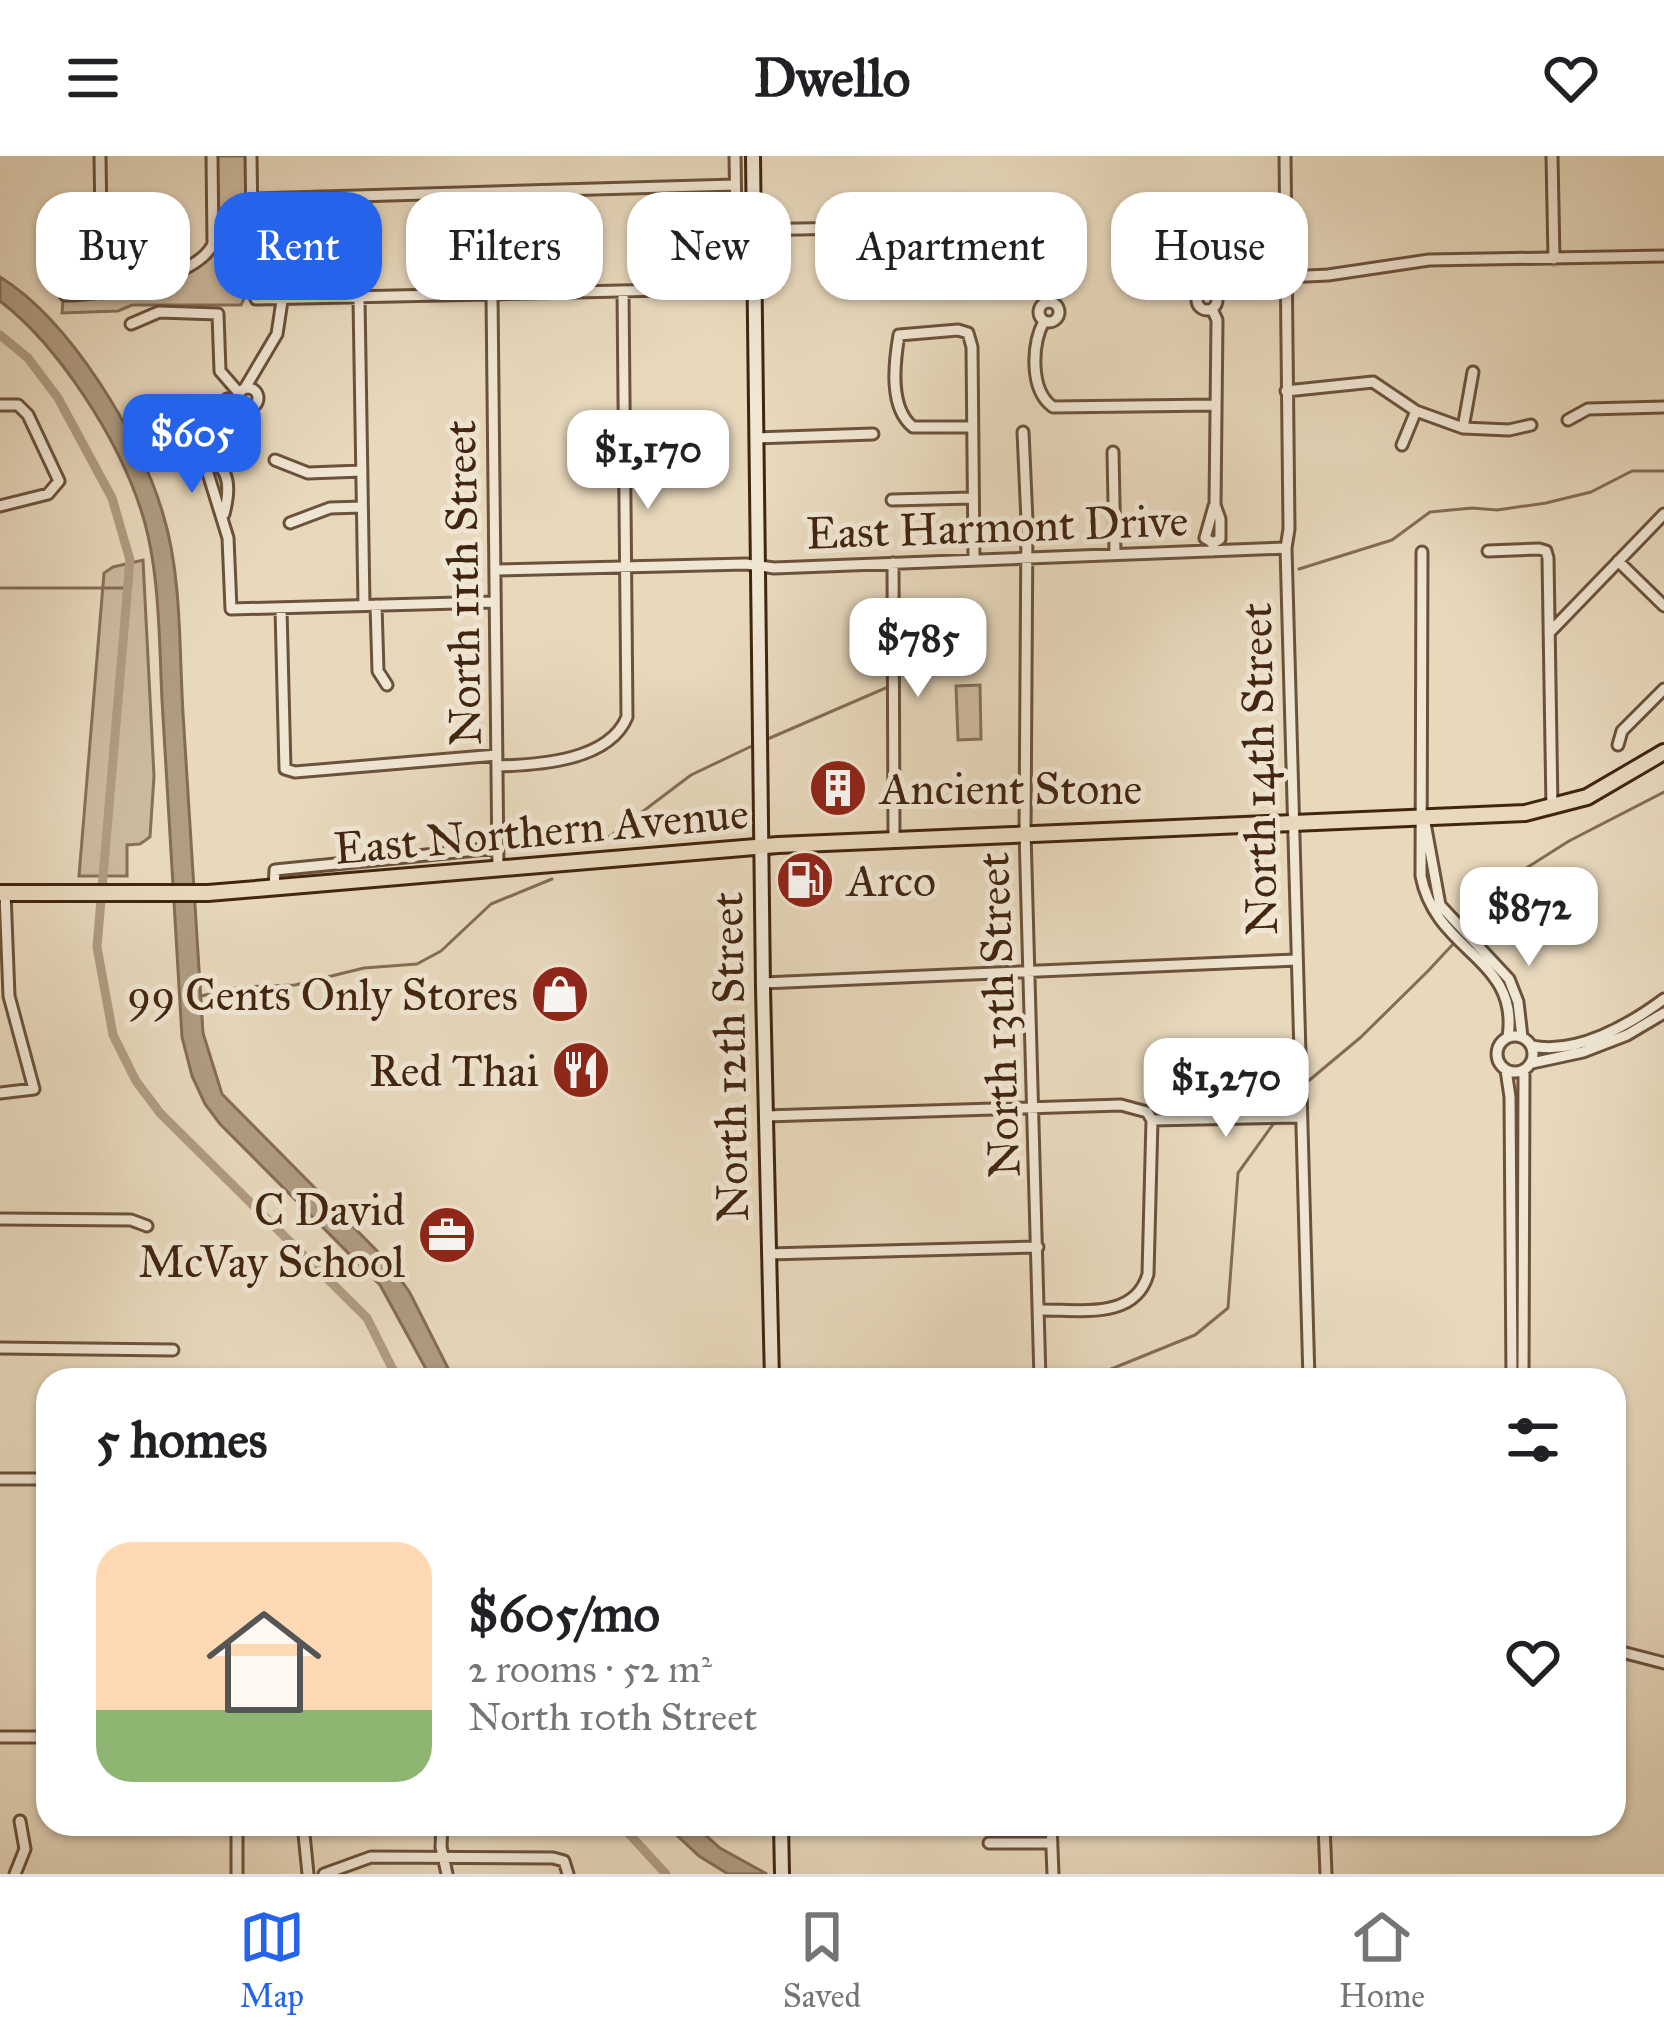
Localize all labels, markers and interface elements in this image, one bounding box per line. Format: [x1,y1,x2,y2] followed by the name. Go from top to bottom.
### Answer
[60,45,126,111] icon: menu
[754,45,910,111] text: Dwello
[1538,45,1604,111] icon: heart
[36,192,190,300] chip: Buy
[214,192,382,300] chip: Rent
[406,192,603,300] chip: Filters
[627,192,791,300] chip: New
[815,192,1087,300] chip: Apartment
[1111,192,1308,300] chip: House
[121,394,263,496] pin: $605
[150,409,234,457] text: $605
[550,410,746,512] pin: $1,170
[432,420,493,746] street label: North 11th Street
[594,425,702,473] text: $1,170
[805,492,1189,561] street label: East Harmont Drive
[847,598,989,700] pin: $785
[1228,602,1289,936] street label: North 14th Street
[876,613,960,661] text: $785
[807,757,869,819] building icon: Ancient Stone
[878,761,1142,816] place label: Ancient Stone
[331,785,751,876] street label: East Northern Avenue
[774,849,836,911] fuel station icon: Arco
[965,851,1032,1179] street label: North 13th Street
[845,853,936,908] place label: Arco
[1458,867,1600,969] pin: $872
[1487,882,1571,930] text: $872
[699,891,760,1223] street label: North 12th Street
[529,963,591,1025] shop icon: 99 Cents Only Stores
[127,967,518,1022] place label: 99 Cents Only Stores
[1128,1038,1324,1140] pin: $1,270
[550,1039,612,1101] restaurant icon: Red Thai
[369,1043,539,1098] place label: Red Thai
[1171,1053,1281,1101] text: $1,270
[138,1182,406,1289] place label: C David McVay School
[416,1204,478,1266] office icon: C David McVay School
[1500,1407,1566,1473] icon: filters
[96,1409,267,1471] text: 5 homes
[468,1583,660,1645] text: $605/mo
[192,1590,336,1734] icon: home
[1500,1629,1566,1695] icon: heart
[468,1645,712,1693] text: 2 rooms · 52 m²
[468,1693,757,1741] text: North 10th Street
[239,1904,305,2016] tab: Map
[783,1904,861,2016] tab: Saved
[1339,1904,1425,2016] tab: Home

